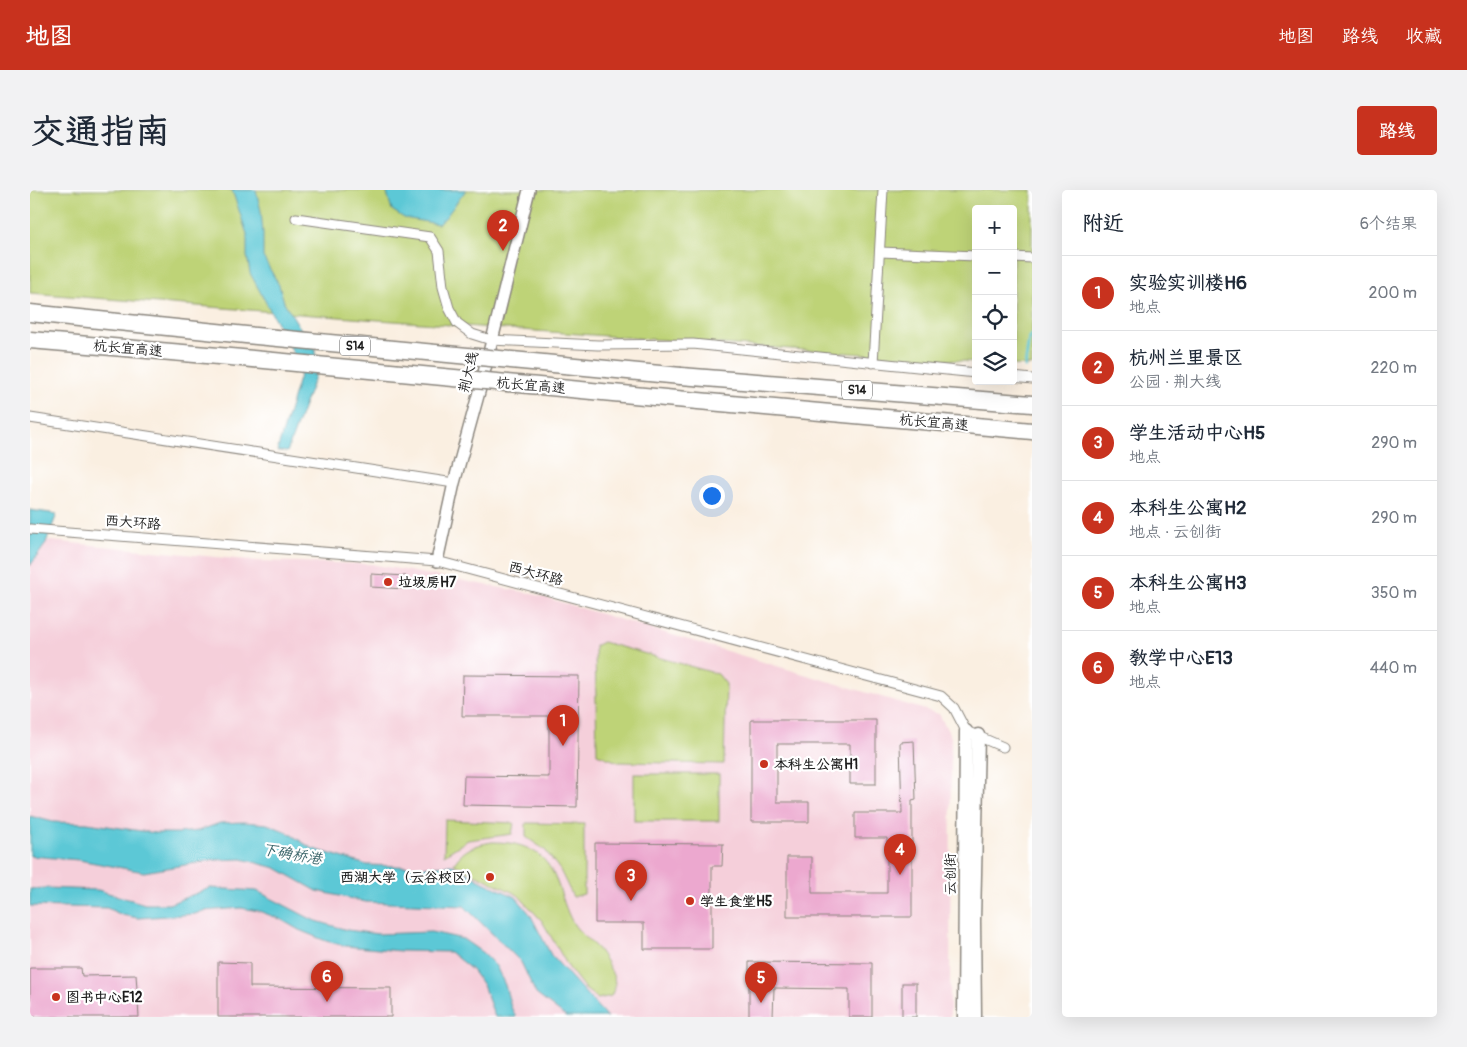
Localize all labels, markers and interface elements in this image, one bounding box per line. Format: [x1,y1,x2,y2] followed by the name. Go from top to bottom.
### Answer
[25,22,73,51] text: 地图
[1278,25,1314,48] text: 地图
[1342,25,1378,48] text: 路线
[1406,25,1442,48] text: 收藏
[1357,106,1437,155] button: 路线
[30,110,170,154] text: 交通指南
[972,205,1017,385] map controls
[972,205,1017,250] button: +
[487,210,519,251] pin: 2
[1082,210,1124,237] text: 附近
[1360,214,1417,234] text: 6个结果
[972,250,1017,295] button: −
[1129,271,1247,295] text: 实验实训楼H6
[1095,283,1101,303] text: 1
[1369,283,1417,303] text: 200 m
[972,295,1017,340] button: locate
[1129,297,1161,317] text: 地点
[340,336,370,356] road number: S14
[92,337,164,360] street label: 杭长宜高速
[972,340,1017,385] button: layers
[1129,346,1243,370] text: 杭州兰里景区
[455,350,482,395] street label: 荆大线
[1094,358,1102,378] text: 2
[1371,358,1417,378] text: 220 m
[1129,372,1221,392] text: 公园 · 荆大线
[495,374,567,397] street label: 杭长宜高速
[842,380,872,400] road number: S14
[898,411,970,434] street label: 杭长宜高速
[1129,421,1265,445] text: 学生活动中心H5
[1094,433,1102,453] text: 3
[1371,433,1417,453] text: 290 m
[1129,447,1161,467] text: 地点
[699,483,725,509] your location
[1129,496,1247,520] text: 本科生公寓H2
[1093,508,1103,528] text: 4
[1371,508,1417,528] text: 290 m
[104,512,161,533] street label: 西大环路
[1129,522,1221,542] text: 地点 · 云创街
[507,558,565,589] street label: 西大环路
[1129,571,1247,595] text: 本科生公寓H3
[398,574,457,591] place label: 垃圾房H7
[382,576,394,588] marker: 垃圾房H7
[1094,583,1102,603] text: 5
[1371,583,1417,603] text: 350 m
[1129,597,1161,617] text: 地点
[1129,646,1233,670] text: 教学中心E13
[1093,658,1103,678] text: 6
[1370,658,1417,678] text: 440 m
[1129,672,1161,692] text: 地点
[547,705,579,746] pin: 1
[774,756,858,773] place label: 本科生公寓H1
[758,758,770,770] marker: 本科生公寓H1
[884,834,916,875] pin: 4
[261,840,325,869] water label: 下确桥港
[942,853,959,895] street label: 云创街
[615,860,647,901] pin: 3
[340,869,480,886] place label: 西湖大学（云谷校区）
[484,871,496,883] marker: 西湖大学（云谷校区）
[700,893,773,910] place label: 学生食堂H5
[684,895,696,907] marker: 学生食堂H5
[311,961,343,1002] pin: 6
[745,962,777,1003] pin: 5
[66,989,143,1006] place label: 图书中心E12
[50,991,62,1003] marker: 图书中心E12

